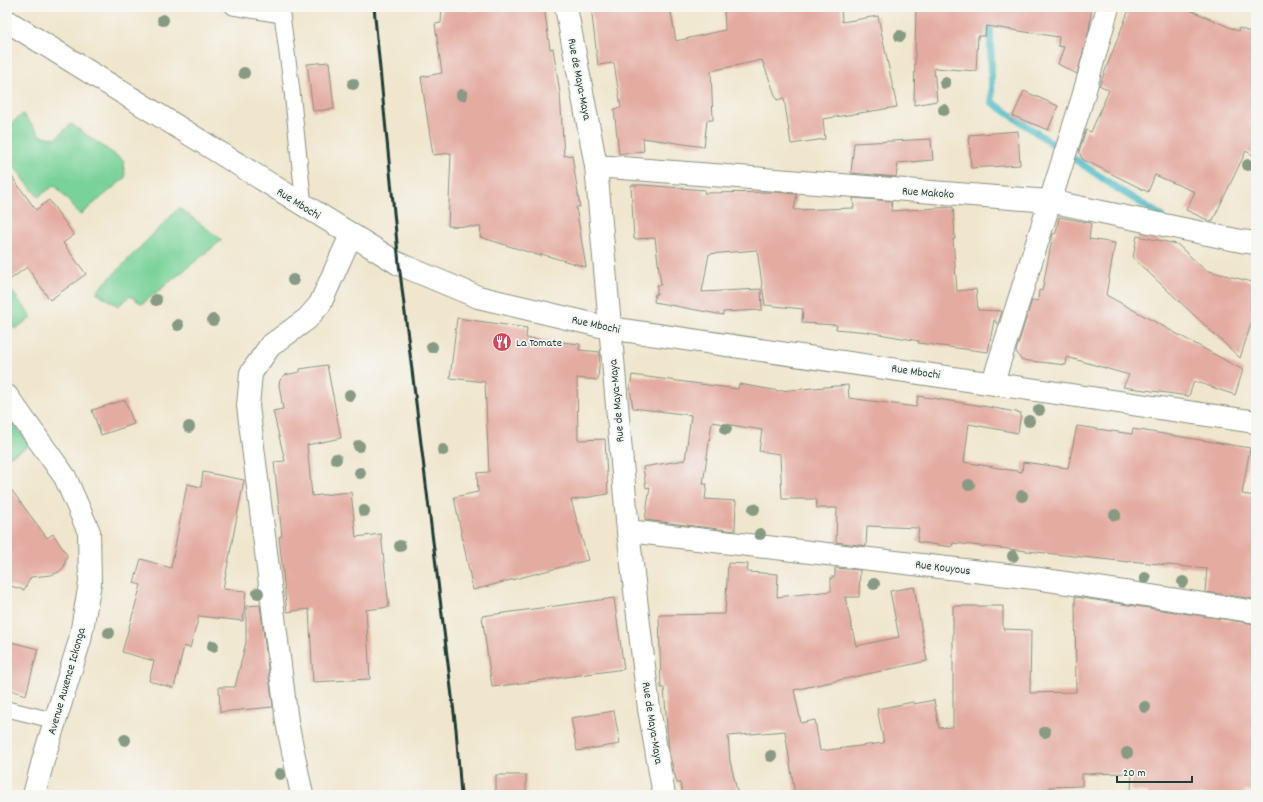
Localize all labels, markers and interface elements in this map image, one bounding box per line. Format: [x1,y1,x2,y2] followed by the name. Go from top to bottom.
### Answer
[562,37,595,122] street label: Rue de Maya-Maya
[901,183,955,204] street label: Rue Makoko
[273,184,324,225] street label: Rue Mbochi
[570,312,621,339] street label: Rue Mbochi
[491,331,513,353] restaurant icon: La Tomate
[516,335,562,352] place label: La Tomate
[605,358,630,443] street label: Rue de Maya-Maya
[890,361,941,384] street label: Rue Mbochi
[914,557,971,580] street label: Rue Kouyous
[44,626,91,737] street label: Avenue Auxence Ickonga
[637,681,666,766] street label: Rue de Maya-Maya
[1117,758,1192,784] scale bar
[1123,765,1146,782] text: 20 m

